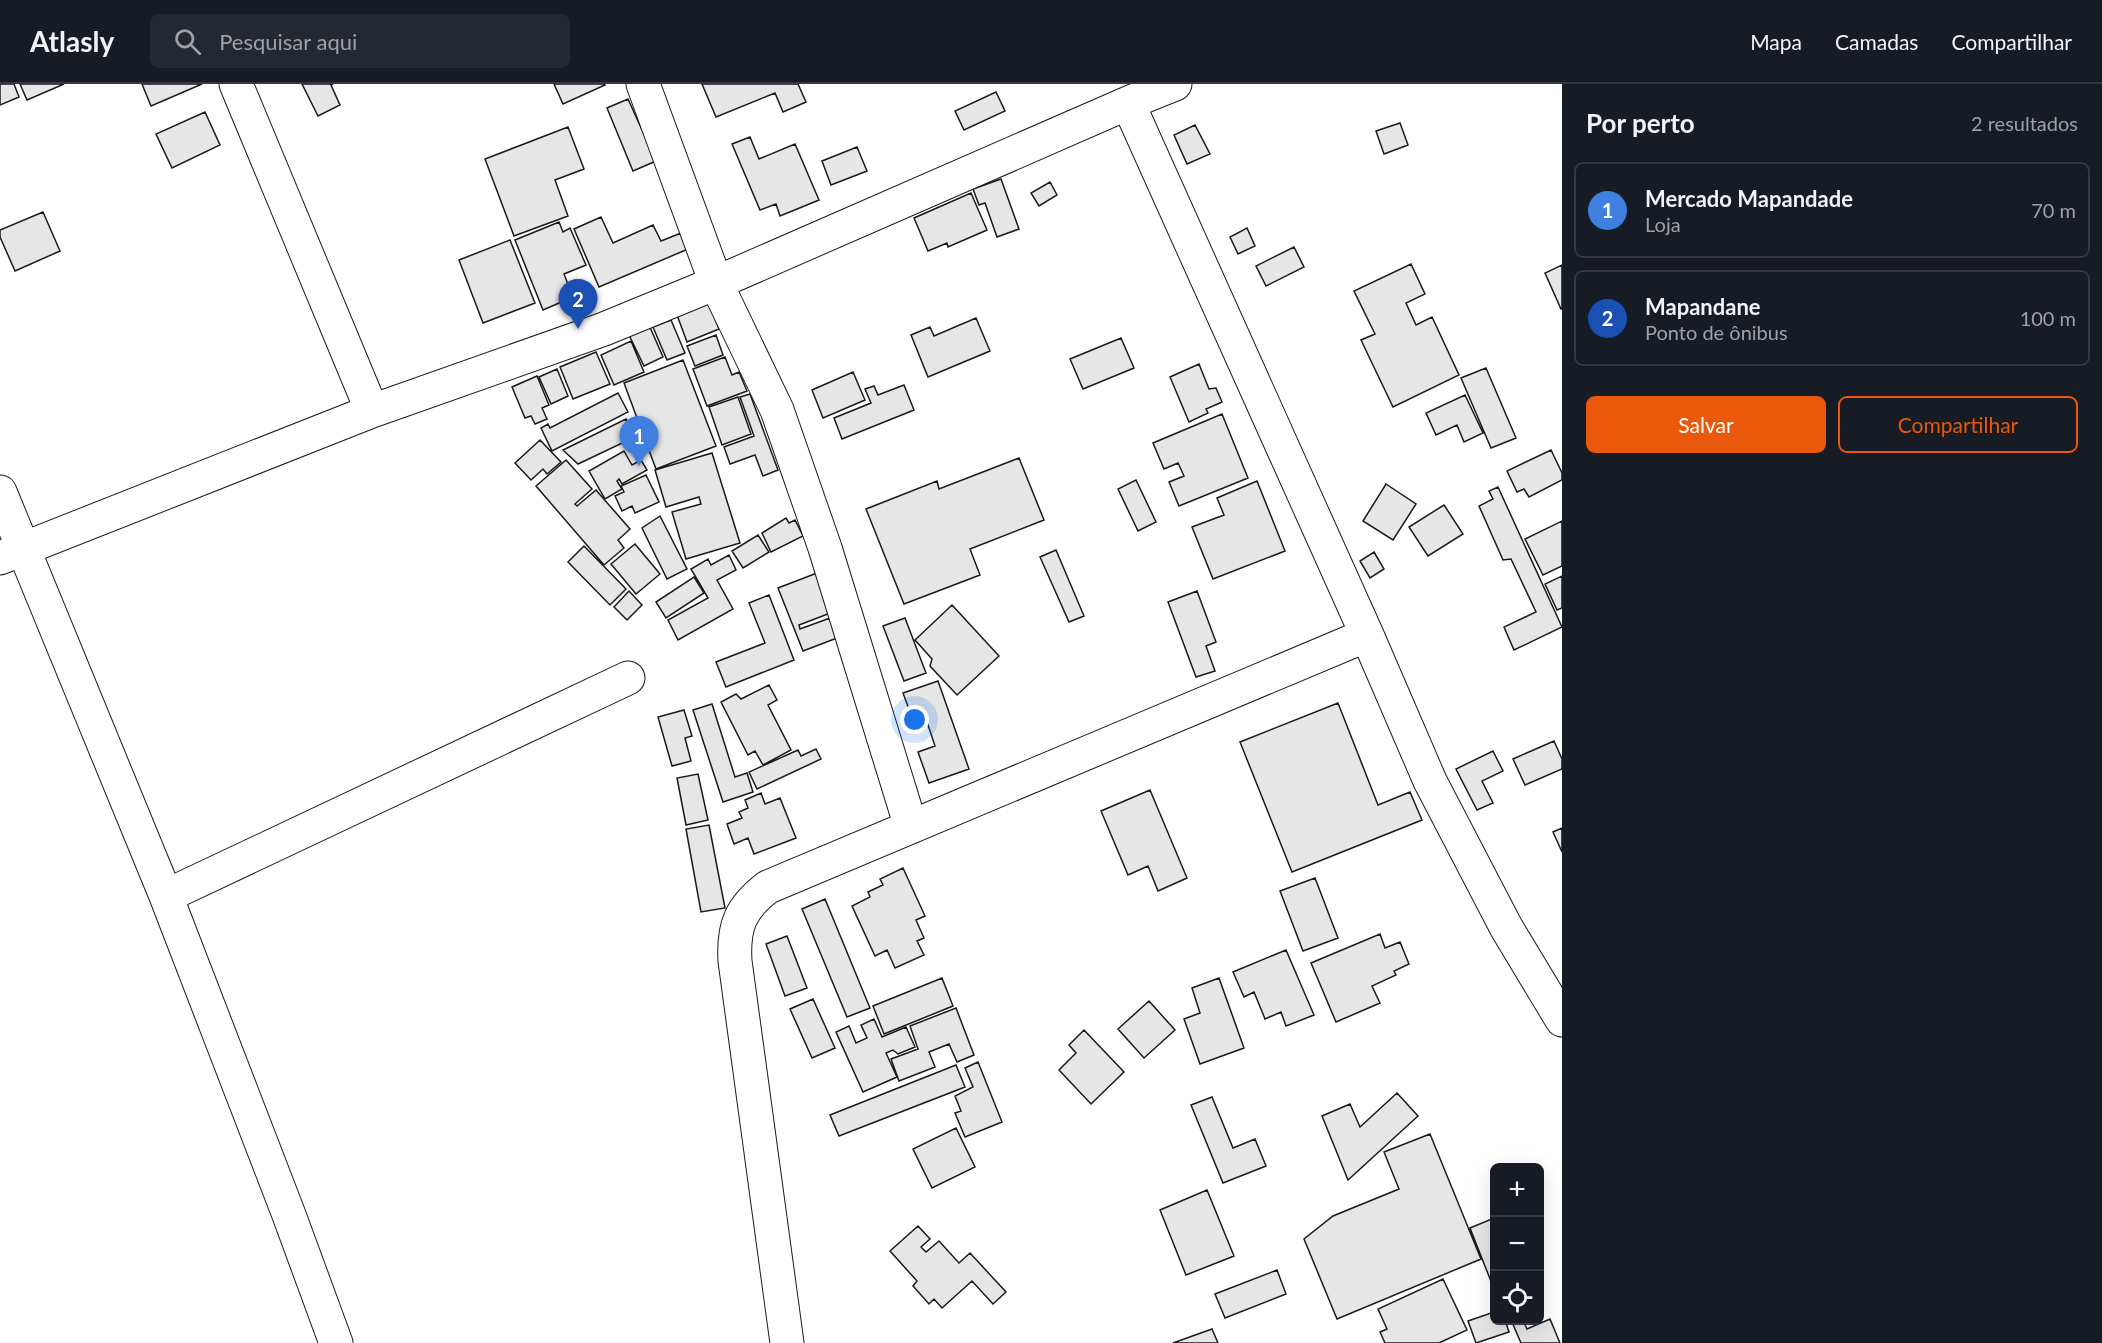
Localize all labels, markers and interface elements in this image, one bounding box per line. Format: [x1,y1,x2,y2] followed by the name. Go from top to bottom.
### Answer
[150,14,570,68] search box
[30,24,114,58] text: Atlasly
[171,25,204,58] icon: search
[219,28,357,55] text: Pesquisar aqui
[1750,29,1802,54] text: Mapa
[1835,29,1918,54] text: Camadas
[1951,29,2072,54] text: Compartilhar
[1586,107,1695,139] text: Por perto
[1971,111,2078,135] text: 2 resultados
[1645,185,1853,212] text: Mercado Mapandade
[1602,198,1613,222] text: 1
[2031,198,2076,222] text: 70 m
[1645,212,1681,236] text: Loja
[558,280,598,329] pin: 2
[1645,293,1761,320] text: Mapandane
[1602,306,1613,330] text: 2
[2020,306,2076,330] text: 100 m
[1645,320,1788,344] text: Ponto de ônibus
[1586,396,1826,453] button: Salvar
[1838,396,2078,453] button: Compartilhar
[620,416,658,466] pin: 1
[900,705,929,734] your location
[1490,1163,1544,1325] map controls
[1490,1163,1544,1217] button: +
[1490,1217,1544,1271] button: −
[1490,1271,1544,1325] button: locate

